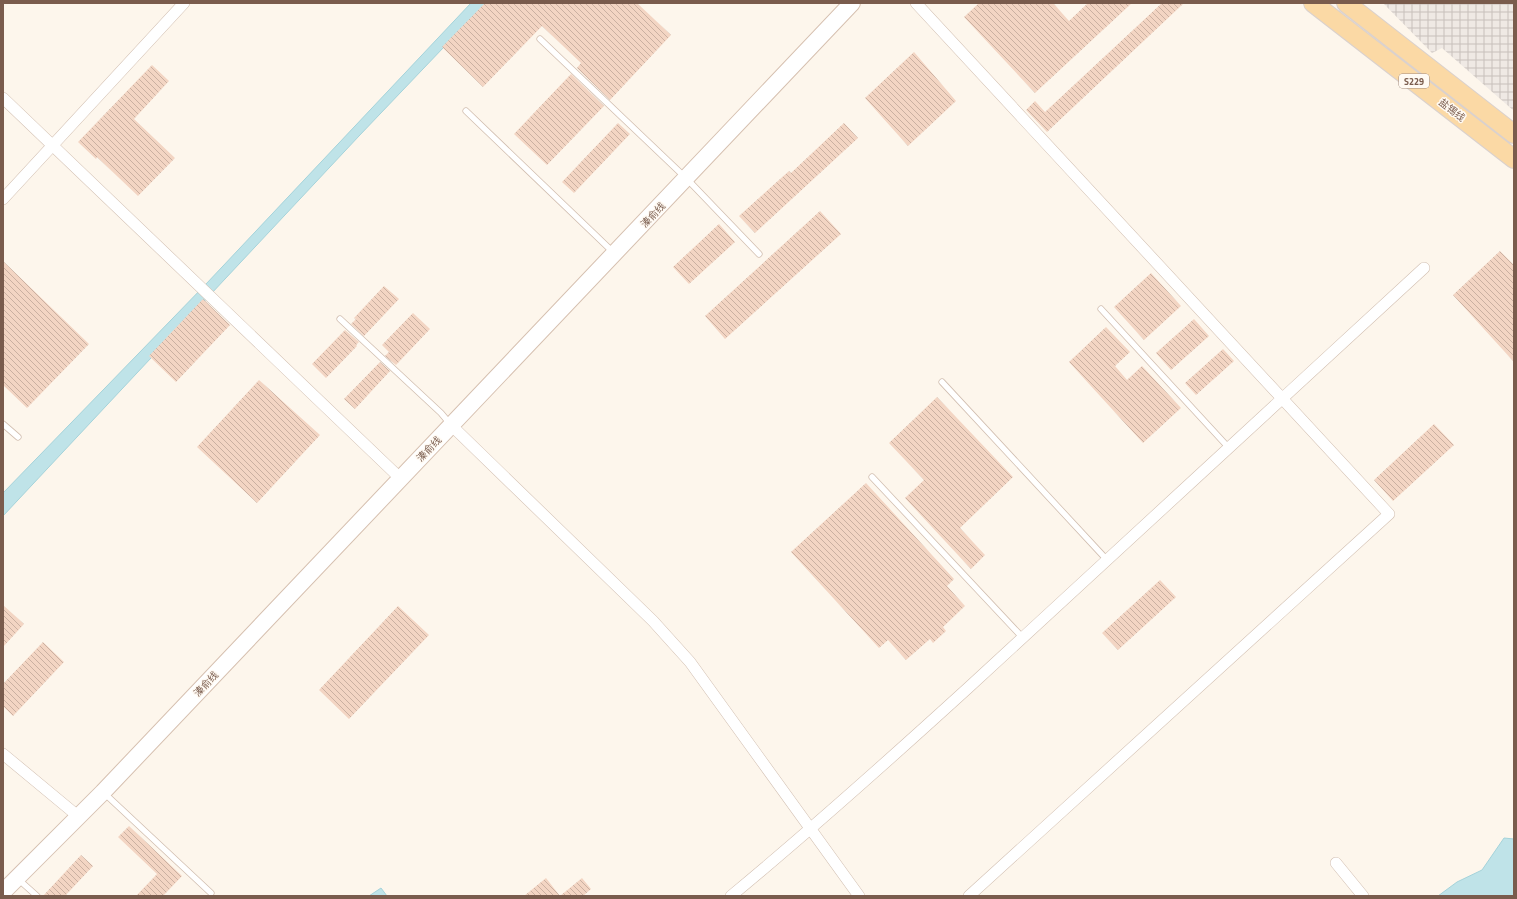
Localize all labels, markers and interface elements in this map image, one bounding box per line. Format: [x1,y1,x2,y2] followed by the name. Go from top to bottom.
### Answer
[1399,74,1429,88] road number: S229
[1436,95,1468,125] street label: 盐锡线
[637,199,669,231] street label: 溱俞线
[413,433,445,465] street label: 溱俞线
[190,668,222,700] street label: 溱俞线

